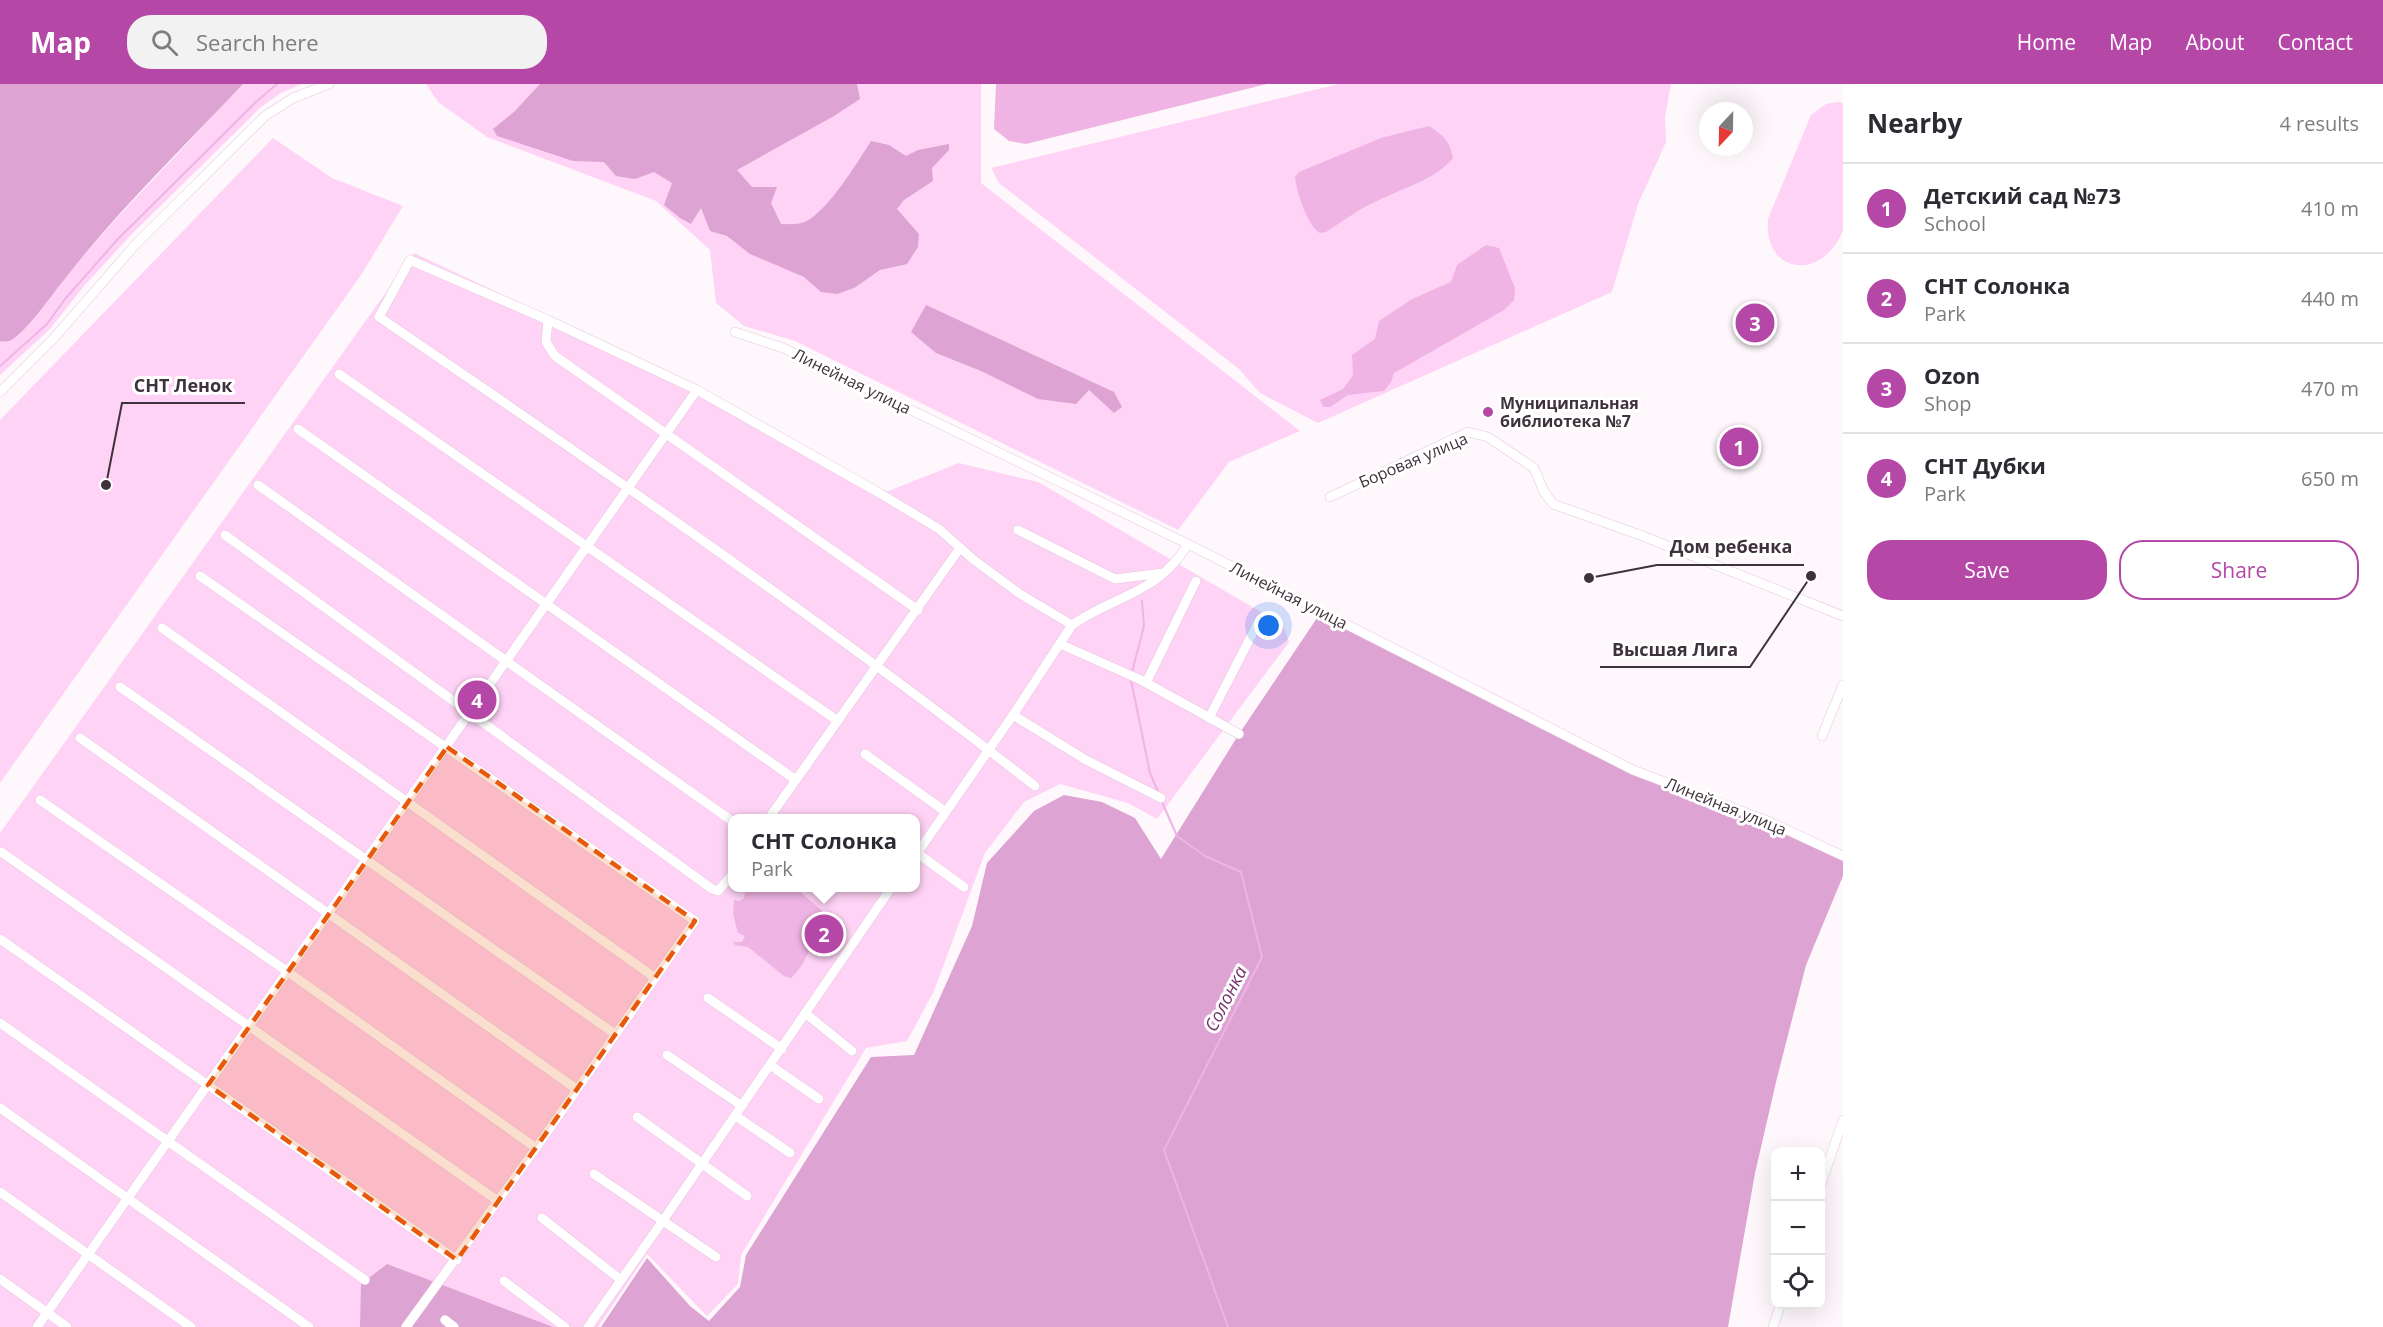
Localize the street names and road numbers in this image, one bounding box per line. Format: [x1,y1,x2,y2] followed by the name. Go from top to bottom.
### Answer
[789,343,915,419] street label: Линейная улица
[1355,427,1471,493] street label: Боровая улица
[1227,556,1351,634] street label: Линейная улица
[1662,772,1790,840] street label: Линейная улица

